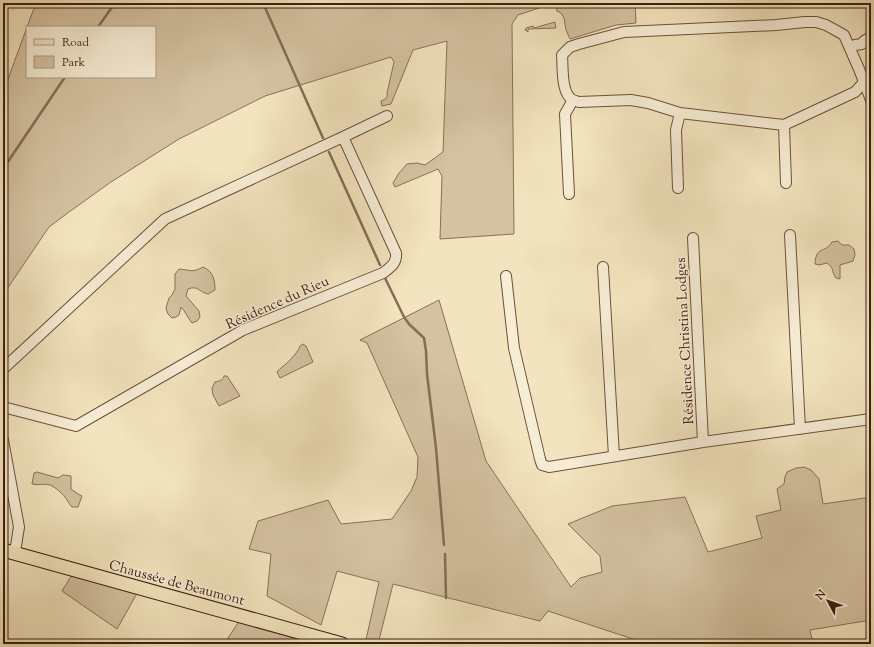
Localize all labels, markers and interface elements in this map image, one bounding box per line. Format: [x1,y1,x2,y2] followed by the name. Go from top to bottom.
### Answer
[26,26,156,78] legend
[62,34,89,52] text: Road
[62,54,85,72] text: Park
[672,257,700,425] street label: Résidence Christina Lodges
[223,272,333,336] street label: Résidence du Rieu
[106,556,247,612] street label: Chaussée de Beaumont
[808,581,848,621] north arrow
[812,586,830,604] text: N

